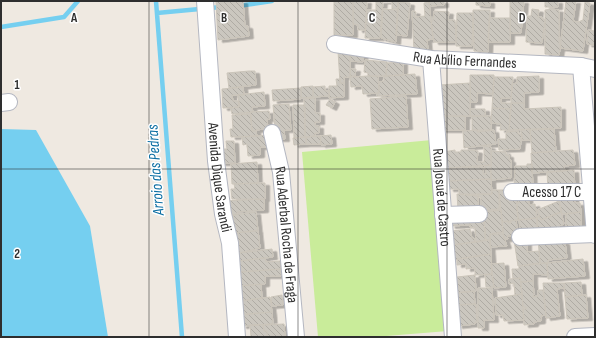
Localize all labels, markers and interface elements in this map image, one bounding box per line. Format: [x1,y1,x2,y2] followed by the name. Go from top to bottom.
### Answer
[70,10,78,26] text: A
[221,10,227,26] text: B
[369,10,376,26] text: C
[519,10,526,26] text: D
[412,47,517,72] street label: Rua Abílio Fernandes
[14,77,20,93] text: 1
[204,121,237,234] street label: Avenida Dique Sarandi
[143,124,169,217] water label: Arroio das Pedras
[429,148,455,247] street label: Rua Josué de Castro
[271,165,302,304] street label: Rua Aderbal Rocha de Fraga
[522,183,581,202] street label: Acesso 17 C
[14,246,20,262] text: 2

